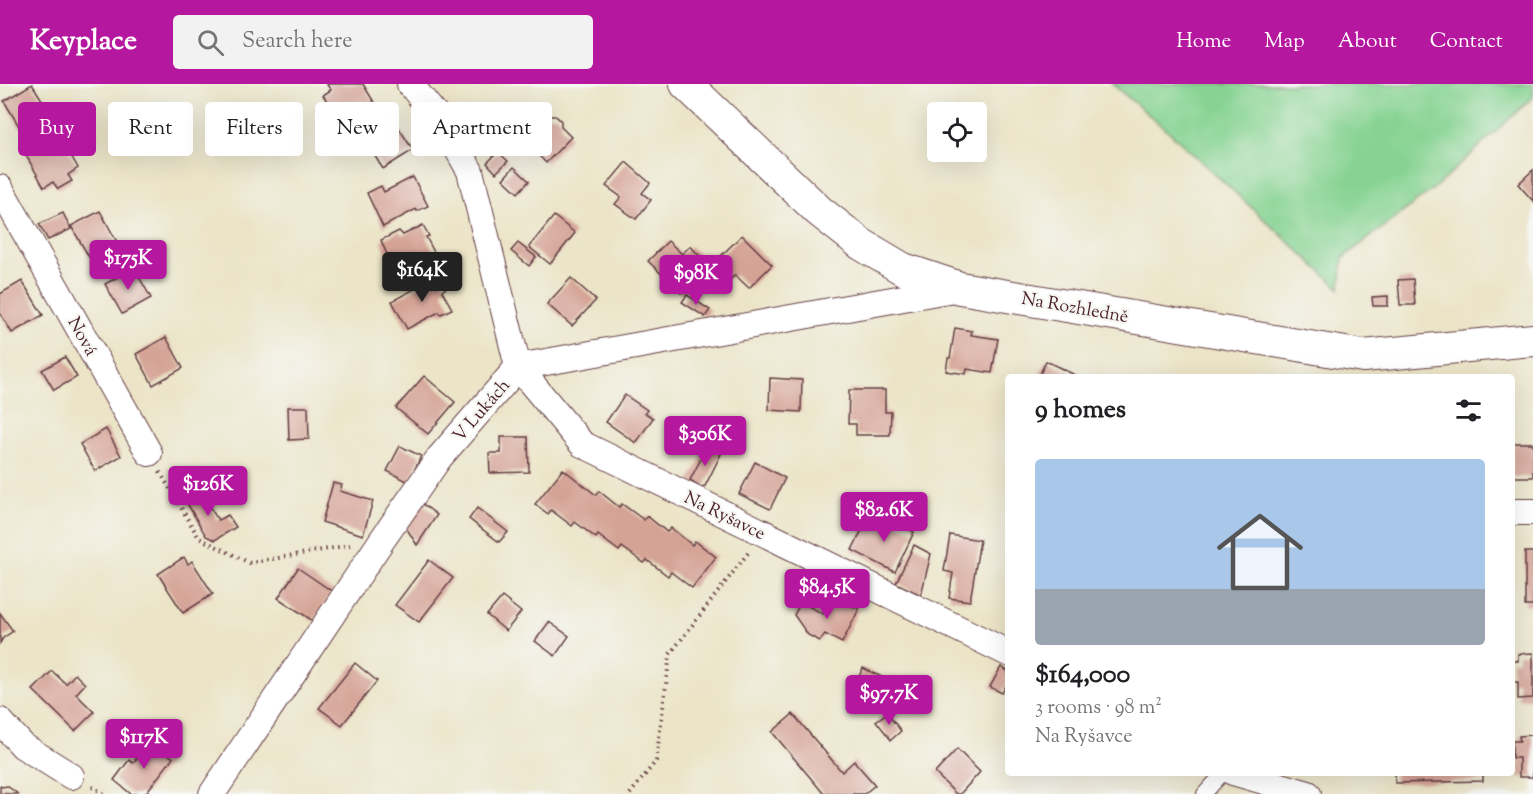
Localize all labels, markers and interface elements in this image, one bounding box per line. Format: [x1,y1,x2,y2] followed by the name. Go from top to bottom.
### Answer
[173,15,593,69] search box
[30,22,137,62] text: Keyplace
[194,26,227,59] icon: search
[242,26,352,58] text: Search here
[1176,27,1231,57] text: Home
[1264,27,1305,57] text: Map
[1338,27,1397,57] text: About
[1430,27,1503,57] text: Contact
[18,102,96,156] chip: Buy
[108,102,193,156] chip: Rent
[205,102,303,156] chip: Filters
[315,102,399,156] chip: New
[411,102,552,156] chip: Apartment
[927,102,987,162] map controls
[927,102,987,162] button: locate
[86,240,170,291] pin: $175K
[104,245,152,274] text: $175K
[380,252,464,303] pin: $164K
[660,255,732,306] pin: $98K
[396,257,448,286] text: $164K
[674,260,718,289] text: $98K
[1019,287,1130,331] street label: Na Rozhledně
[60,313,103,361] street label: Nová
[448,374,518,449] street label: V Lukách
[1035,392,1126,429] text: 9 homes
[1452,394,1485,427] icon: filters
[663,416,747,467] pin: $306K
[678,421,732,450] text: $306K
[166,466,250,517] pin: $126K
[182,471,234,500] text: $126K
[679,486,769,548] street label: Na Ryšavce
[835,492,933,543] pin: $82.6K
[855,497,913,526] text: $82.6K
[1206,498,1314,606] icon: home
[778,569,876,620] pin: $84.5K
[799,574,855,603] text: $84.5K
[1035,657,1130,694] text: $164,000
[840,675,938,726] pin: $97.7K
[859,680,919,709] text: $97.7K
[1035,694,1162,723] text: 3 rooms · 98 m²
[102,719,186,770] pin: $117K
[1035,723,1133,752] text: Na Ryšavce
[120,724,168,753] text: $117K

